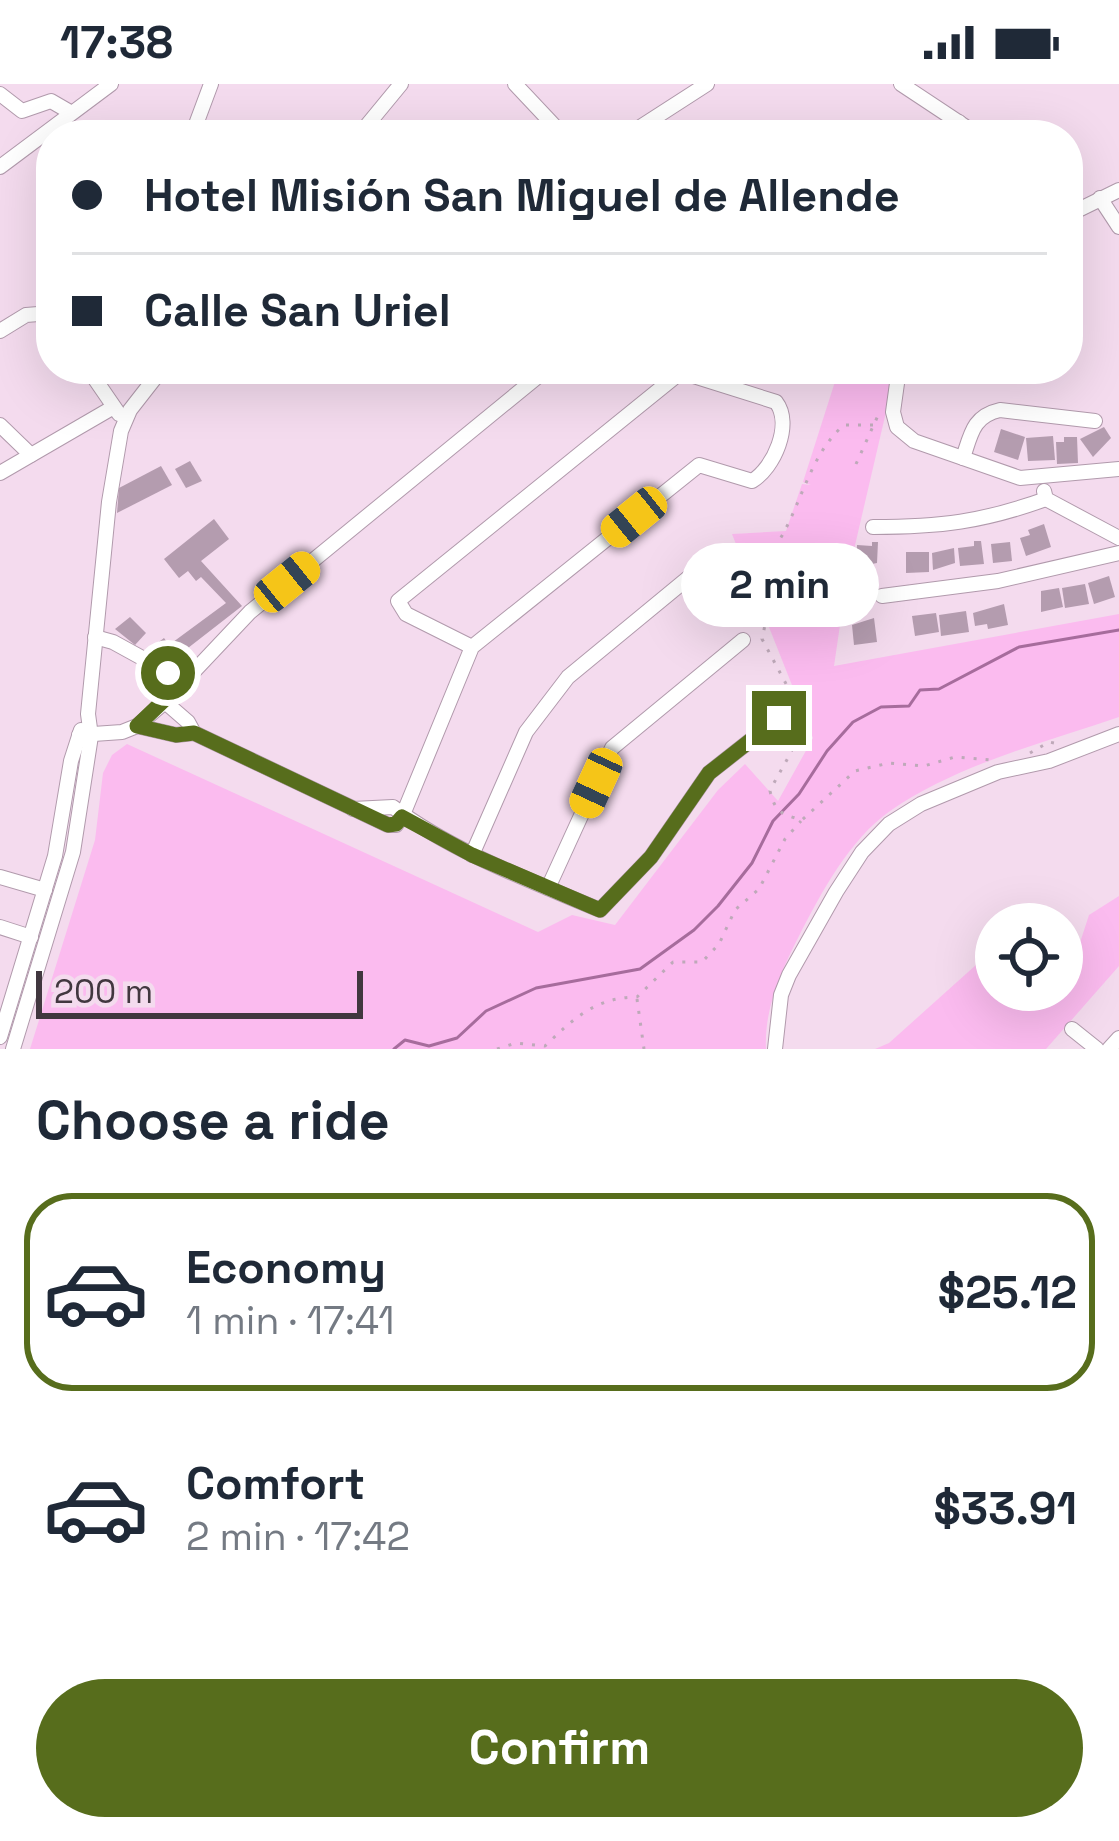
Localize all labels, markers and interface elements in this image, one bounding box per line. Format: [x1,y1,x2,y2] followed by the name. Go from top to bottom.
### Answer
[60,14,173,71] text: 17:38
[144,167,900,224] text: Hotel Misión San Miguel de Allende
[144,282,451,339] text: Calle San Uriel
[595,480,673,554] car
[680,544,878,628] callout: 2 min
[248,545,326,619] car
[730,560,830,609] text: 2 min
[141,646,195,700] route start
[752,691,806,745] route end
[564,743,628,823] car
[975,903,1083,1011] map controls
[975,903,1083,1011] button: locate
[36,965,363,1018] scale bar
[54,971,153,1013] text: 200 m
[36,1086,390,1155] text: Choose a ride
[42,1238,150,1346] icon: car
[186,1239,386,1296] text: Economy
[938,1264,1077,1321] text: $25.12
[186,1296,395,1345] text: 1 min · 17:41
[42,1454,150,1562] icon: car
[186,1455,365,1512] text: Comfort
[934,1480,1077,1537] text: $33.91
[186,1512,410,1561] text: 2 min · 17:42
[36,1679,1083,1817] button: Confirm

